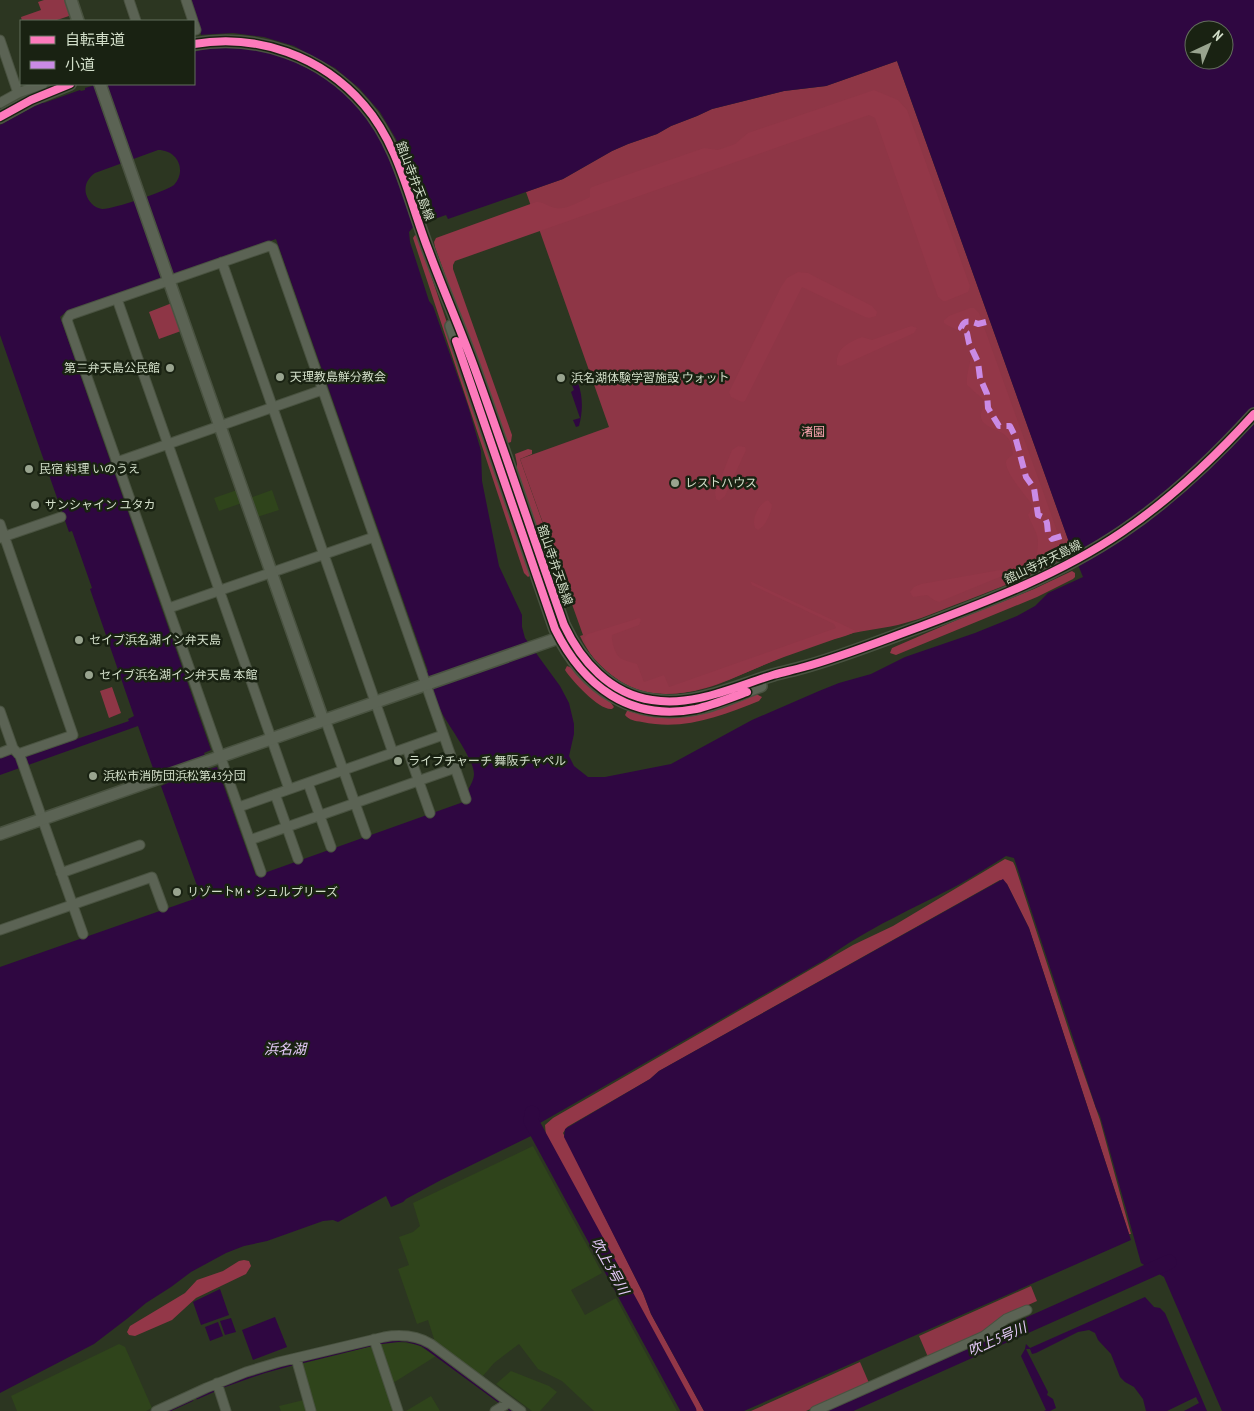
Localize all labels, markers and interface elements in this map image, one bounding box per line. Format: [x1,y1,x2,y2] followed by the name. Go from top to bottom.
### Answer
[20,20,195,85] legend
[1184,20,1234,70] north arrow
[1209,27,1227,45] text: N
[65,30,125,49] text: 自転車道
[65,55,95,74] text: 小道
[393,139,438,223] street label: 舘山寺弁天島線
[64,360,160,375] place label: 第二弁天島公民館
[164,362,176,374] marker: 第二弁天島公民館
[290,369,386,384] place label: 天理教島鮮分教会
[571,370,730,385] place label: 浜名湖体験学習施設 ウォット
[274,371,286,383] marker: 天理教島鮮分教会
[555,372,567,384] marker: 浜名湖体験学習施設 ウォット
[801,424,825,439] park label: 渚園
[39,461,140,476] place label: 民宿 料理 いのうえ
[23,463,35,475] marker: 民宿 料理 いのうえ
[685,475,757,490] place label: レストハウス
[669,477,681,489] marker: レストハウス
[45,497,156,512] place label: サンシャイン ユタカ
[29,499,41,511] marker: サンシャイン ユタカ
[535,523,576,607] street label: 舘山寺弁天島線
[1002,536,1084,587] street label: 舘山寺弁天島線
[89,632,221,647] place label: セイブ浜名湖イン弁天島
[73,634,85,646] marker: セイブ浜名湖イン弁天島
[99,667,258,682] place label: セイブ浜名湖イン弁天島 本館
[83,669,95,681] marker: セイブ浜名湖イン弁天島 本館
[408,753,566,768] place label: ライブチャーチ 舞阪チャペル
[392,755,404,767] marker: ライブチャーチ 舞阪チャペル
[103,768,246,783] place label: 浜松市消防団浜松第43分団
[87,770,99,782] marker: 浜松市消防団浜松第43分団
[187,884,338,899] place label: リゾートM・シュルプリーズ
[171,886,183,898] marker: リゾートM・シュルプリーズ
[264,1040,308,1058] water label: 浜名湖
[587,1234,634,1299] water label: 吹上3号川
[965,1317,1031,1360] water label: 吹上5号川

